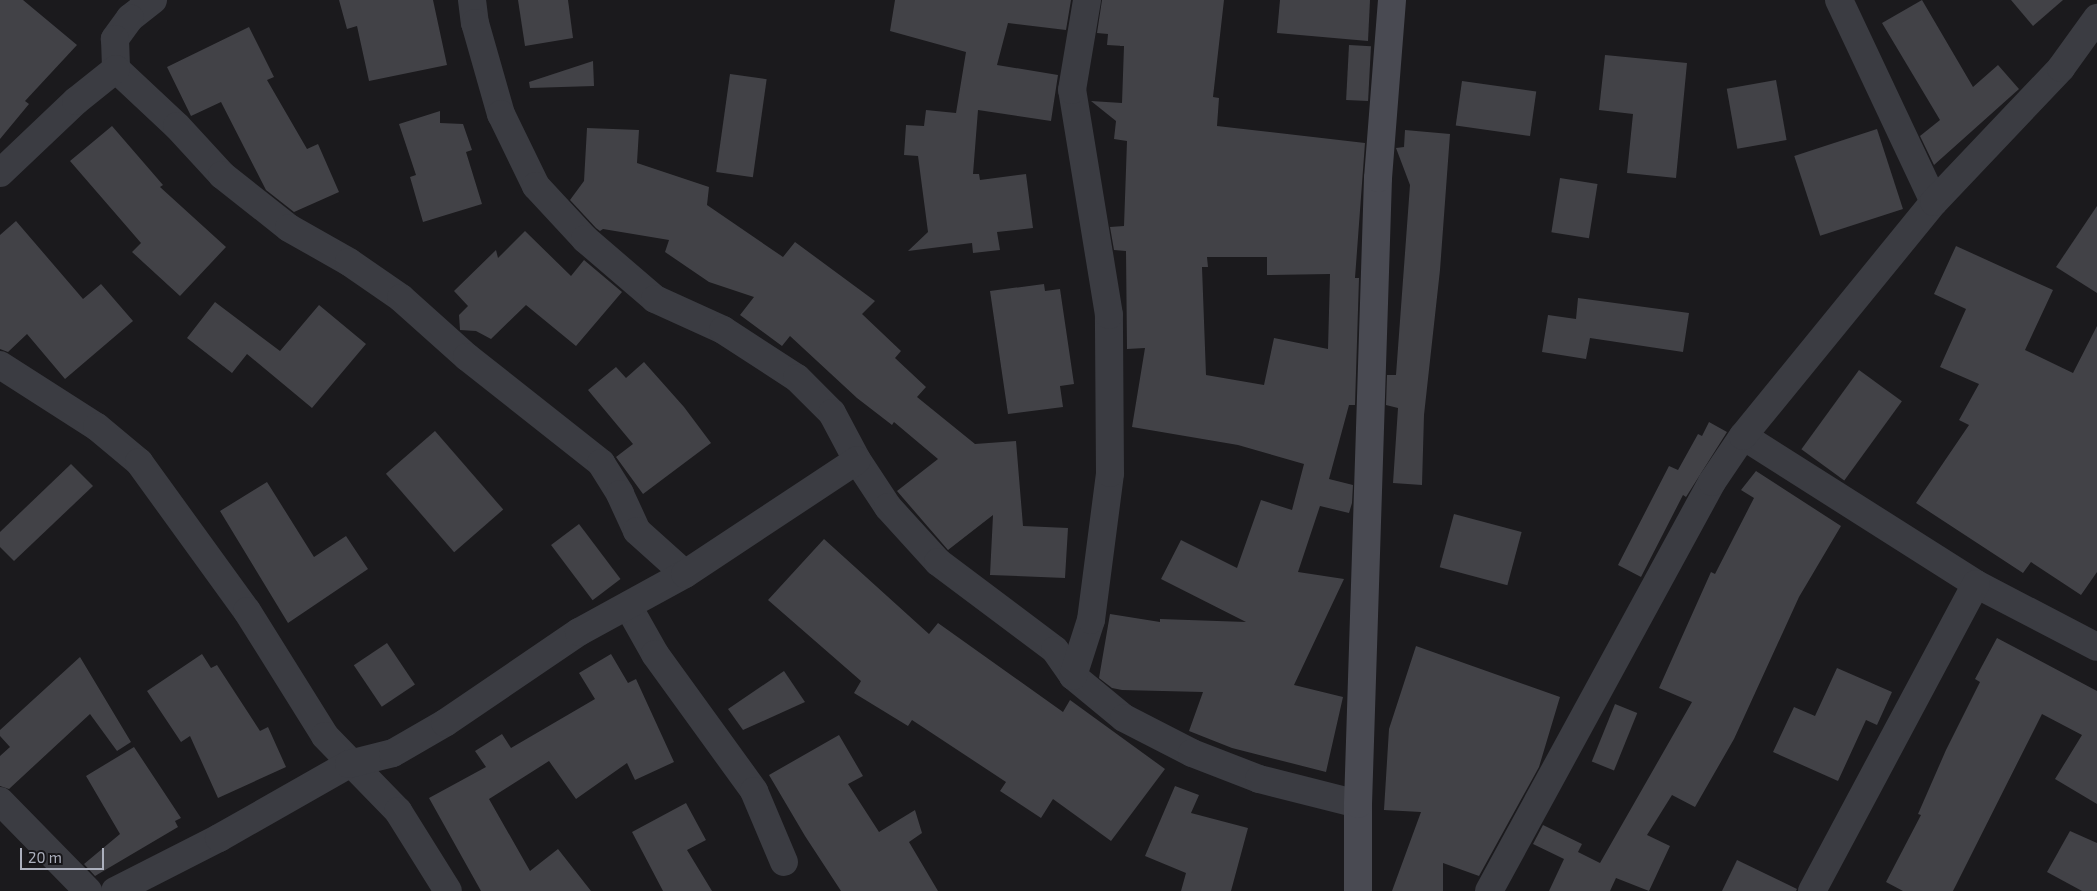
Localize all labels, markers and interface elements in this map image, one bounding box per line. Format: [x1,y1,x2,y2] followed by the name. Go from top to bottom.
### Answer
[22,838,106,870] scale bar
[28,848,62,866] text: 20 m

